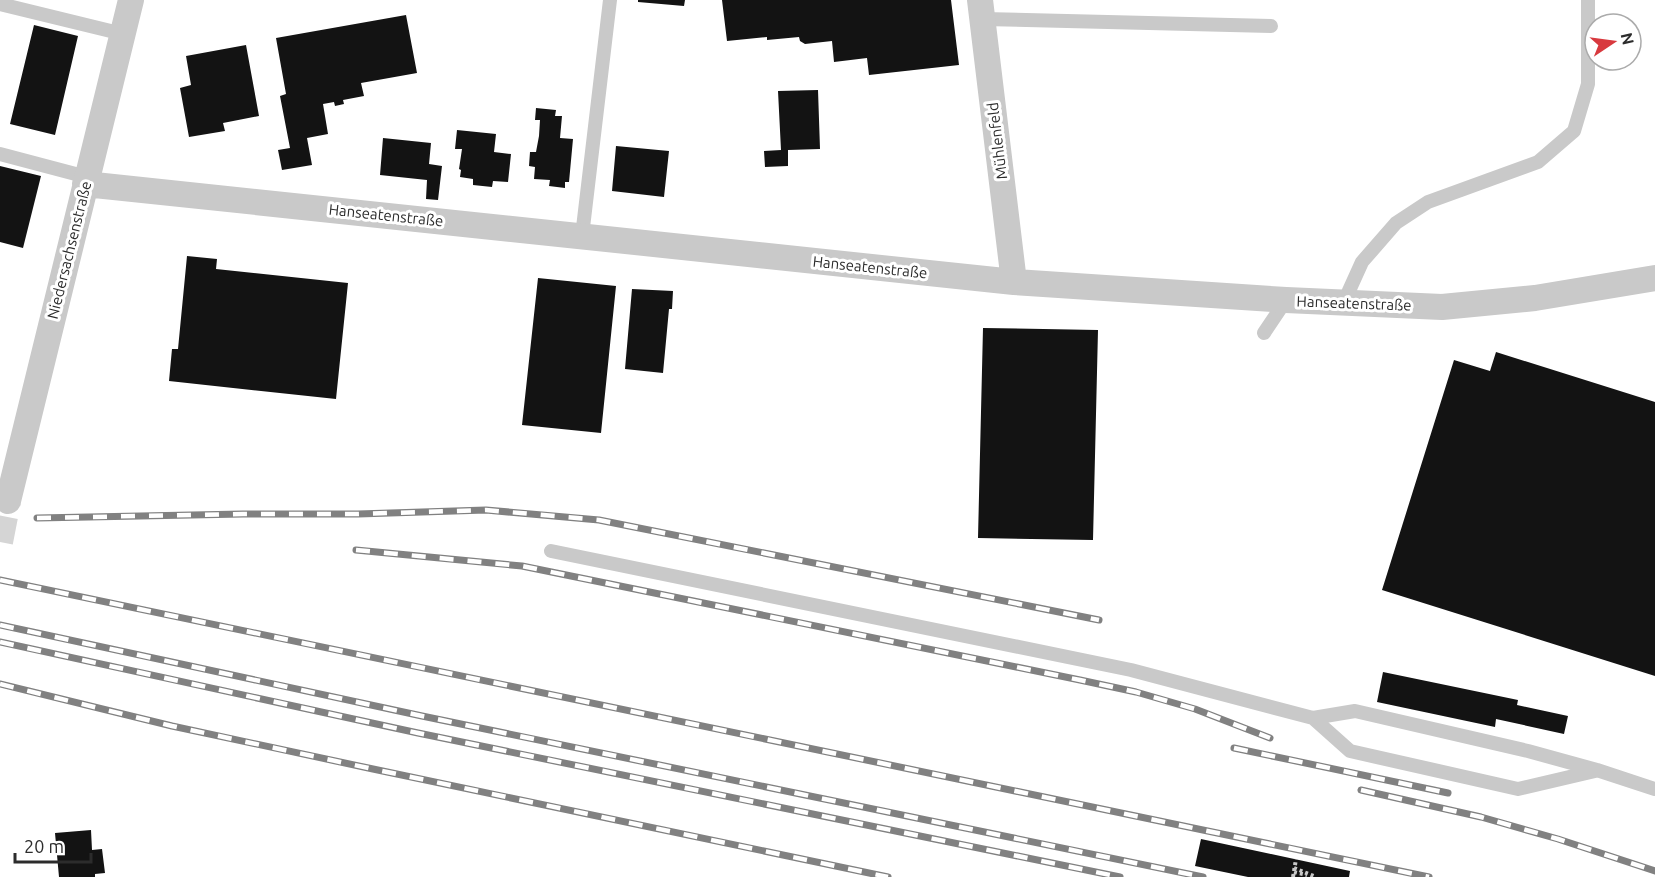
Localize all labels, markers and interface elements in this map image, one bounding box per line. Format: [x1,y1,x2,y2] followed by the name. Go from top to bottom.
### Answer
[1583,12,1643,72] north arrow
[1618,31,1638,46] text: N
[984,101,1010,181] street label: Mühlenfeld
[44,179,94,321] street label: Niedersachsenstraße
[328,201,444,229] street label: Hanseatenstraße
[812,253,928,281] street label: Hanseatenstraße
[1296,292,1412,314] street label: Hanseatenstraße
[15,826,92,864] scale bar
[24,836,64,856] text: 20 m

